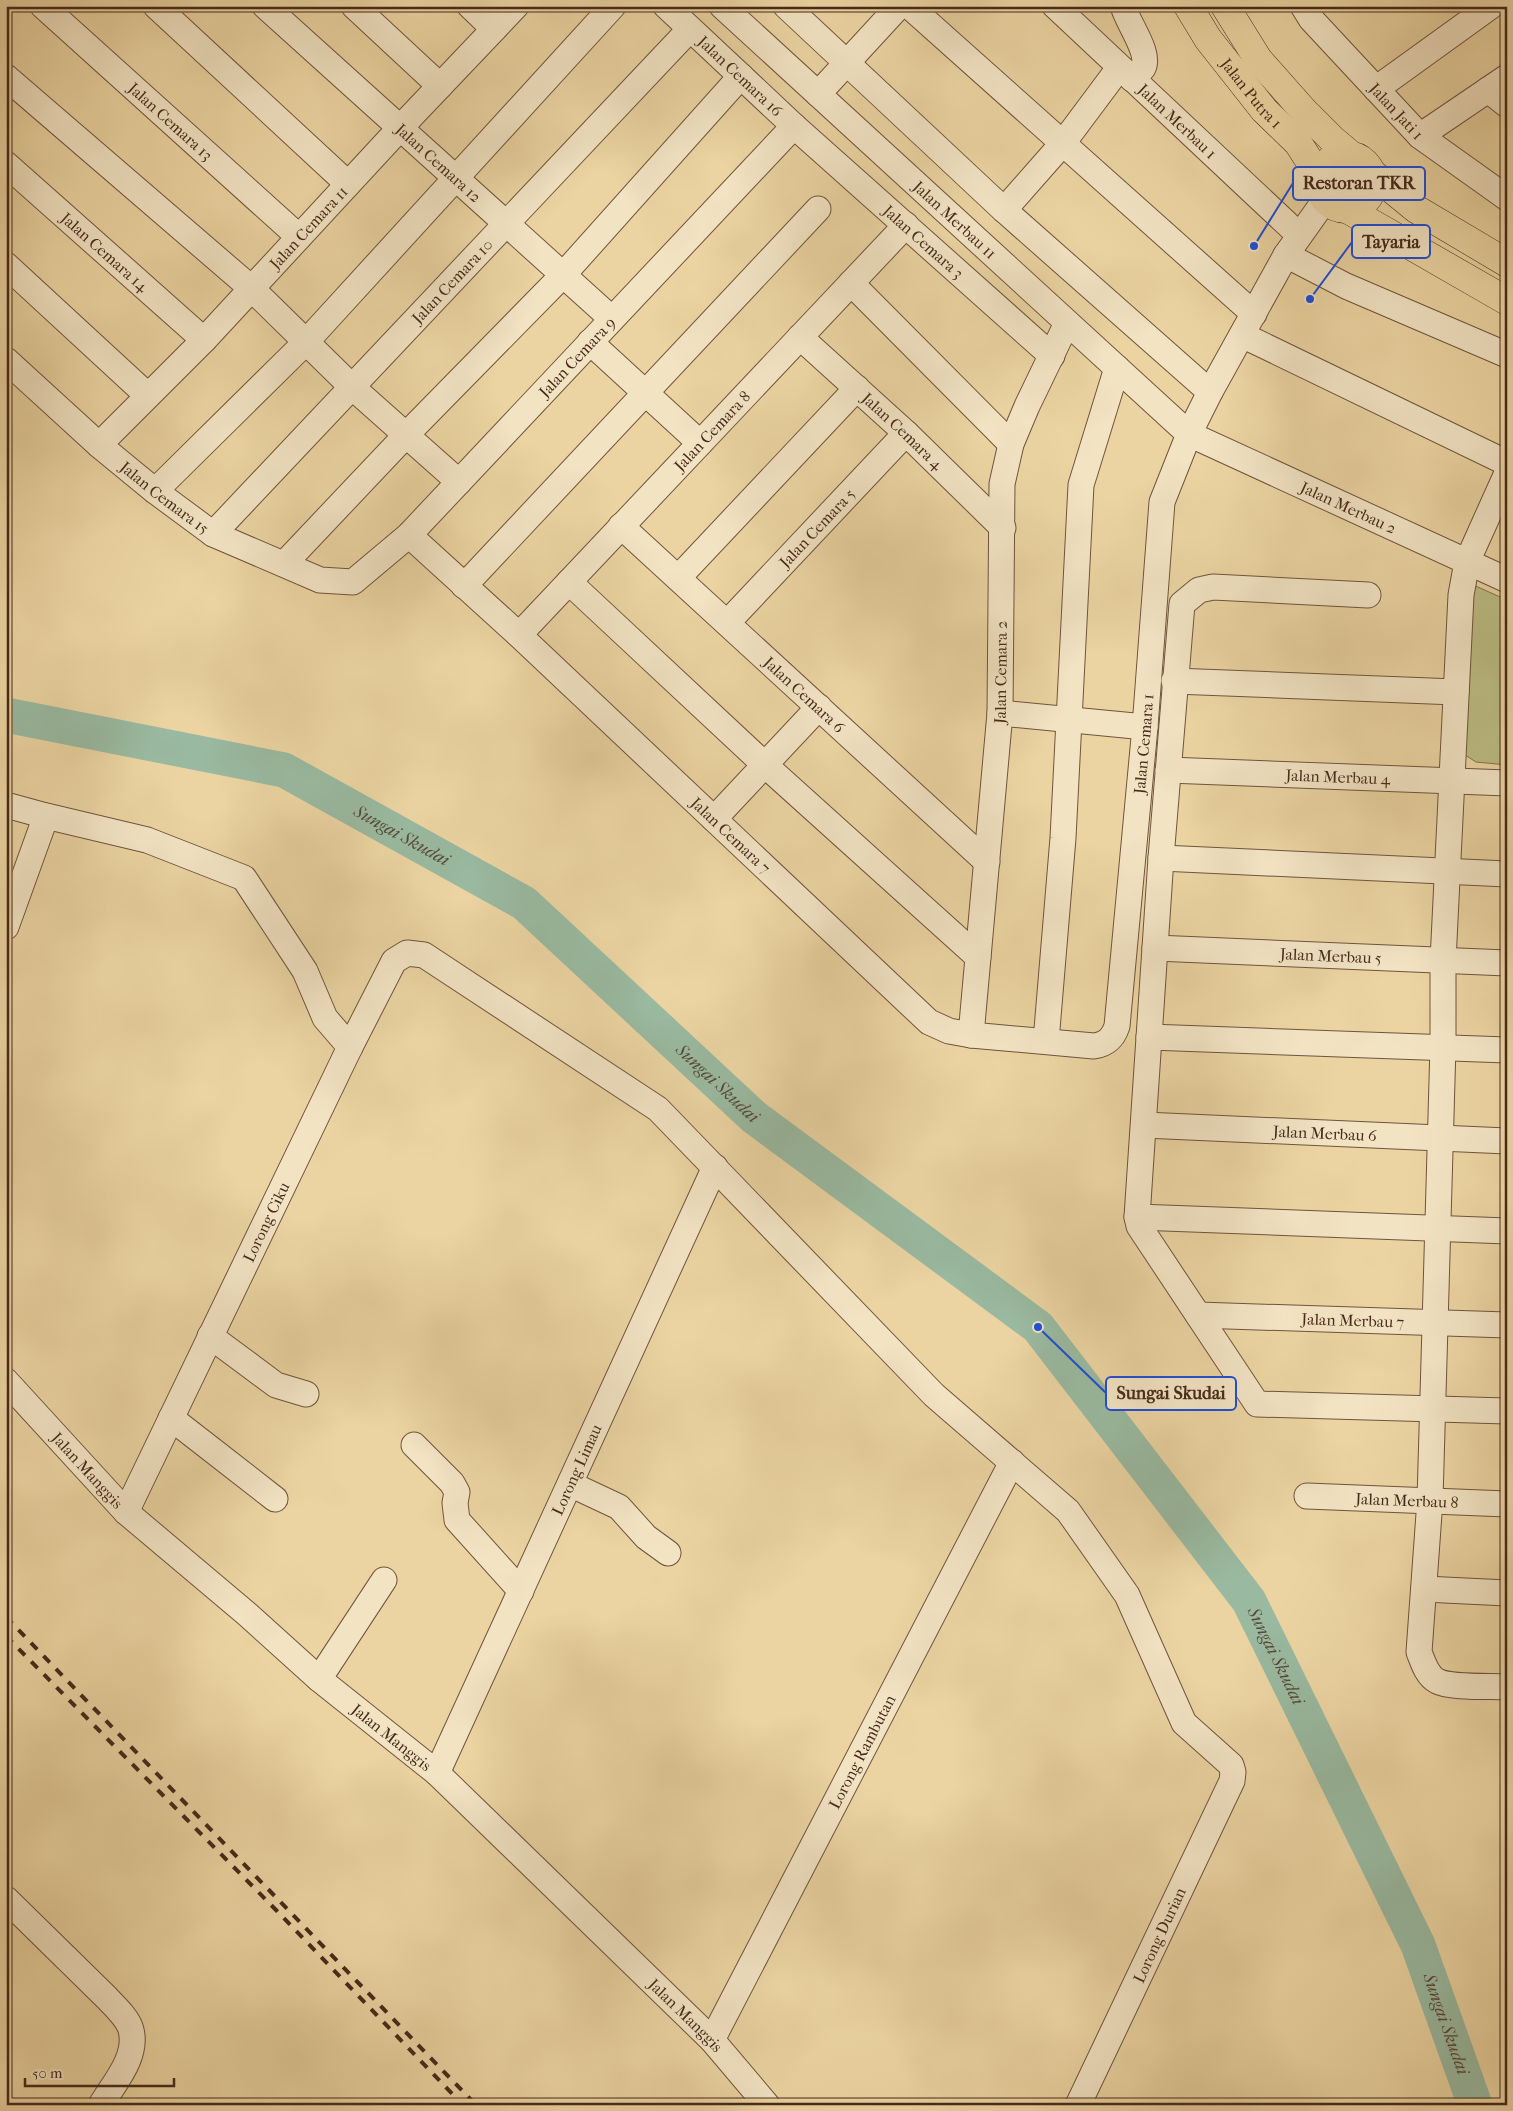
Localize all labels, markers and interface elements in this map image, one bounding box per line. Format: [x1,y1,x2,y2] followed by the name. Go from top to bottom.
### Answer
[692,31,787,121] street label: Jalan Cemara 16
[1215,53,1286,132] street label: Jalan Putra 1
[123,77,216,165] street label: Jalan Cemara 13
[1364,78,1427,144] street label: Jalan Jati 1
[1132,79,1220,163] street label: Jalan Merbau 1
[390,118,485,207] street label: Jalan Cemara 12
[1293,167,1425,200] callout: Restoran TKR
[1303,173,1416,194] text: Restoran TKR
[907,176,1000,263] street label: Jalan Merbau 11
[264,182,352,275] street label: Jalan Cemara 11
[878,200,967,283] street label: Jalan Cemara 3
[55,207,152,296] street label: Jalan Cemara 14
[1352,225,1430,258] callout: Tayaria
[1361,232,1420,253] text: Tayaria
[407,235,497,329] street label: Jalan Cemara 10
[533,313,619,403] street label: Jalan Cemara 9
[669,387,754,476] street label: Jalan Cemara 8
[856,387,947,474] street label: Jalan Cemara 4
[115,456,213,538] street label: Jalan Cemara 15
[1296,477,1399,538] street label: Jalan Merbau 2
[774,484,859,573] street label: Jalan Cemara 5
[990,621,1011,727] street label: Jalan Cemara 2
[758,651,849,737] street label: Jalan Cemara 6
[1130,693,1157,797] street label: Jalan Cemara 1
[1283,765,1391,789] street label: Jalan Merbau 4
[685,792,775,878] street label: Jalan Cemara 7
[349,800,455,872] water label: Sungai Skudai
[1277,944,1382,968] street label: Jalan Merbau 5
[670,1039,764,1129] water label: Sungai Skudai
[1271,1122,1377,1145] street label: Jalan Merbau 6
[239,1179,294,1265] street label: Lorong Ciku
[1299,1309,1405,1332] street label: Jalan Merbau 7
[1106,1377,1236,1410] callout: Sungai Skudai
[1116,1383,1226,1404] text: Sungai Skudai
[548,1421,606,1518] street label: Lorong Limau
[46,1427,127,1513] street label: Jalan Manggis
[1353,1489,1459,1512] street label: Jalan Merbau 8
[1242,1603,1309,1710] water label: Sungai Skudai
[825,1691,900,1812] street label: Lorong Rambutan
[346,1699,435,1775] street label: Jalan Manggis
[1129,1884,1190,1986] street label: Lorong Durian
[1418,1970,1474,2079] water label: Sungai Skudai
[643,1973,727,2056] street label: Jalan Manggis
[25,2056,174,2088] scale bar
[32,2064,63,2082] text: 50 m

